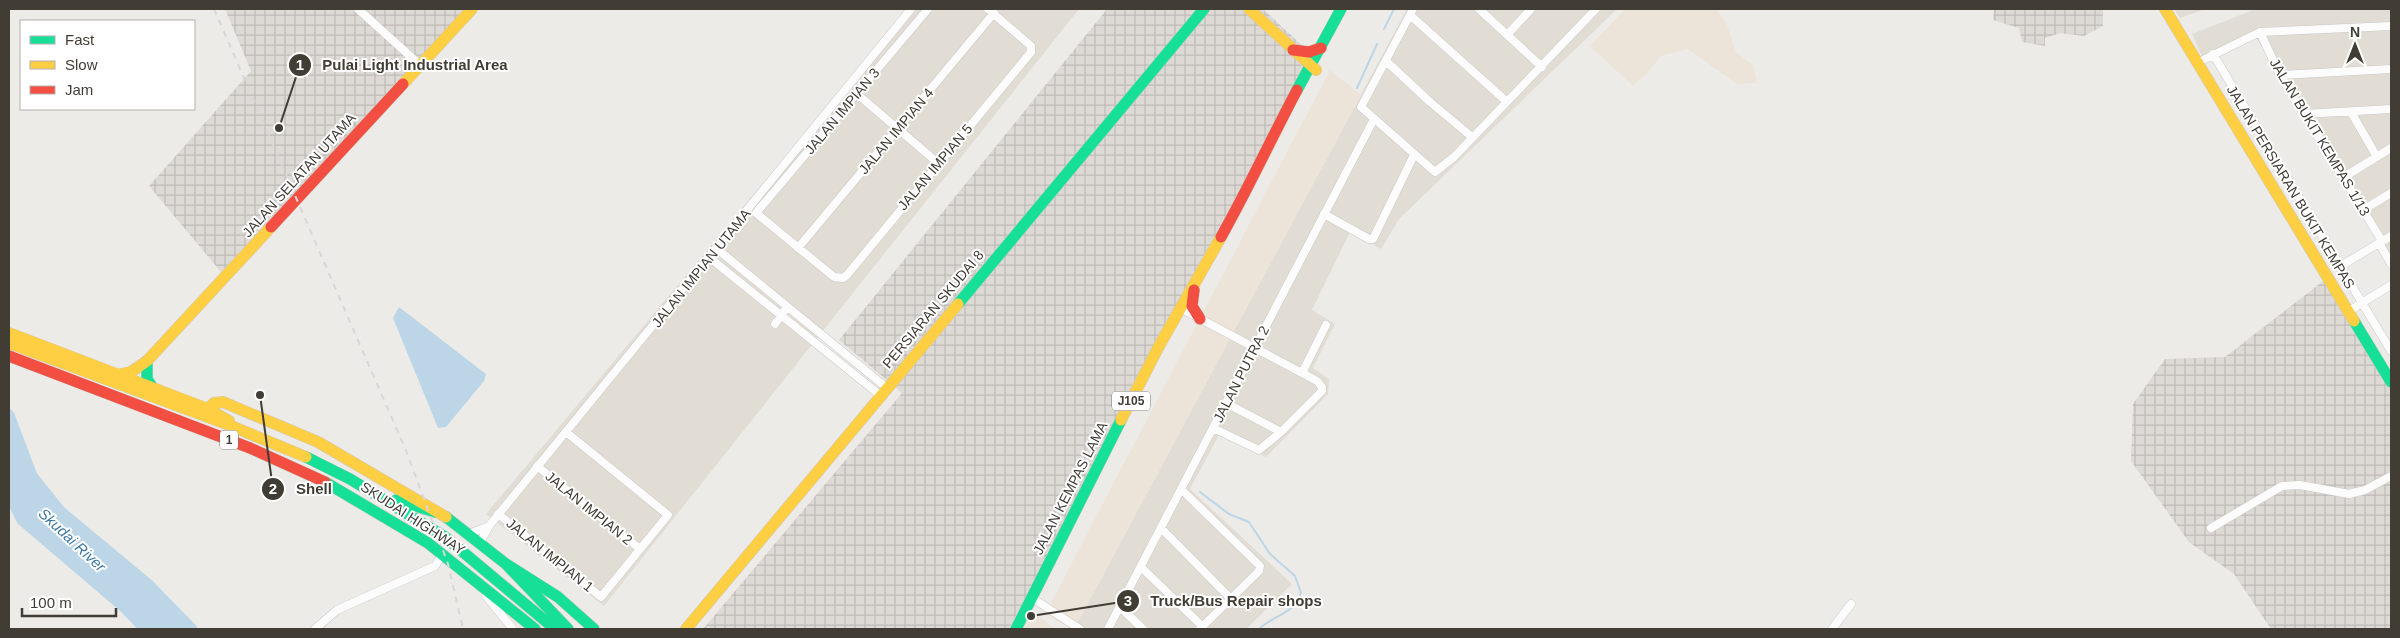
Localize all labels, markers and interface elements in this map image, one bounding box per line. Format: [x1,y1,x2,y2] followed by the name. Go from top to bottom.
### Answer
[20,20,195,110] legend
[2330,20,2380,70] north arrow
[2350,24,2360,40] text: N
[65,31,95,48] text: Fast
[287,50,518,80] callout: Pulai Light Industrial Area
[2267,55,2374,219] street label: JALAN BUKIT KEMPAS 1/13
[65,56,98,73] text: Slow
[296,56,304,73] text: 1
[322,56,508,73] text: Pulai Light Industrial Area
[801,65,883,157] street label: JALAN IMPIAN 3
[65,81,93,98] text: Jam
[2224,82,2358,292] street label: JALAN PERSIARAN BUKIT KEMPAS
[855,85,937,177] street label: JALAN IMPIAN 4
[239,109,359,240] street label: JALAN SELATAN UTAMA
[894,121,976,213] street label: JALAN IMPIAN 5
[648,205,754,330] street label: JALAN IMPIAN UTAMA
[879,247,987,371] street label: PERSIARAN SKUDAI 8
[1210,323,1272,425] street label: JALAN PUTRA 2
[1112,392,1150,411] road number: J105
[1030,418,1111,557] street label: JALAN KEMPAS LAMA
[220,430,238,450] road number: 1
[542,468,636,548] street label: JALAN IMPIAN 2
[261,474,341,504] callout: Shell
[358,478,469,558] street label: SKUDAI HIGHWAY
[269,480,277,497] text: 2
[296,480,332,497] text: Shell
[35,504,110,576] water label: Skudai River
[503,515,597,595] street label: JALAN IMPIAN 1
[22,586,116,618] scale bar
[1115,586,1332,616] callout: Truck/Bus Repair shops
[1124,592,1132,609] text: 3
[1150,592,1322,609] text: Truck/Bus Repair shops
[30,594,72,611] text: 100 m

